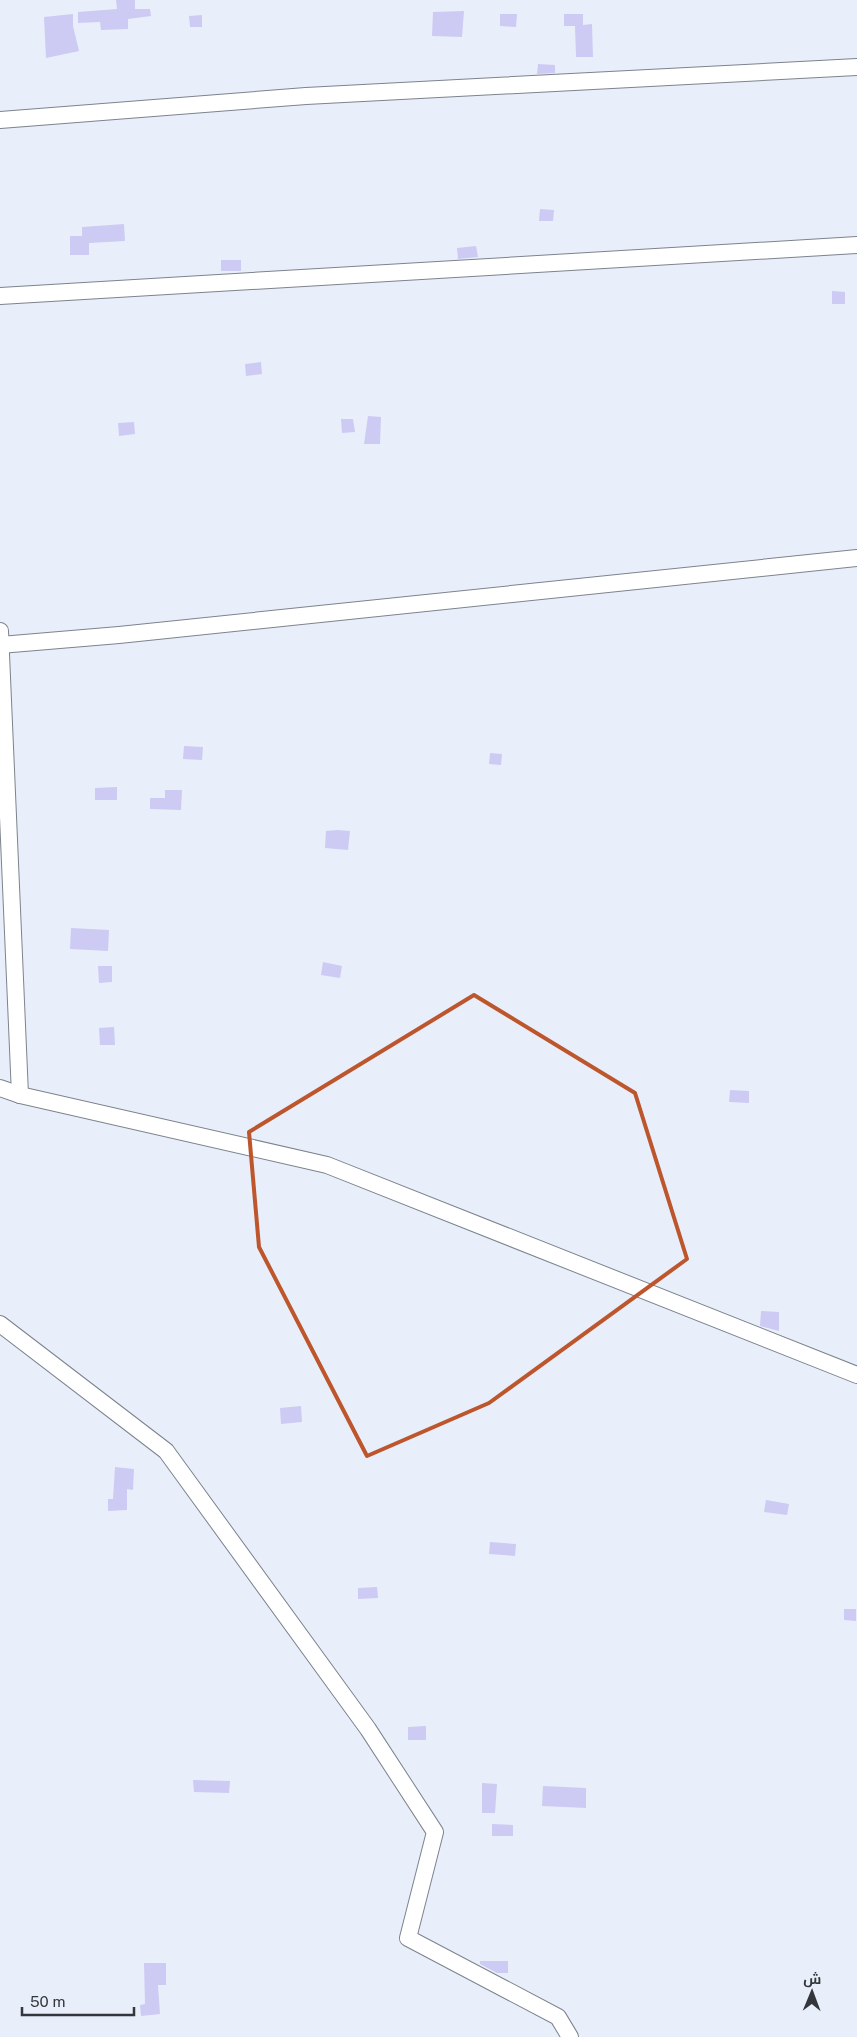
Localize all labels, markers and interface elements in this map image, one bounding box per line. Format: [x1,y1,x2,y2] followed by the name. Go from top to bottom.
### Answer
[787,1967,837,2017] north arrow
[803,1971,821,1988] text: ش
[22,1984,135,2016] scale bar
[30,1993,65,2010] text: 50 m

